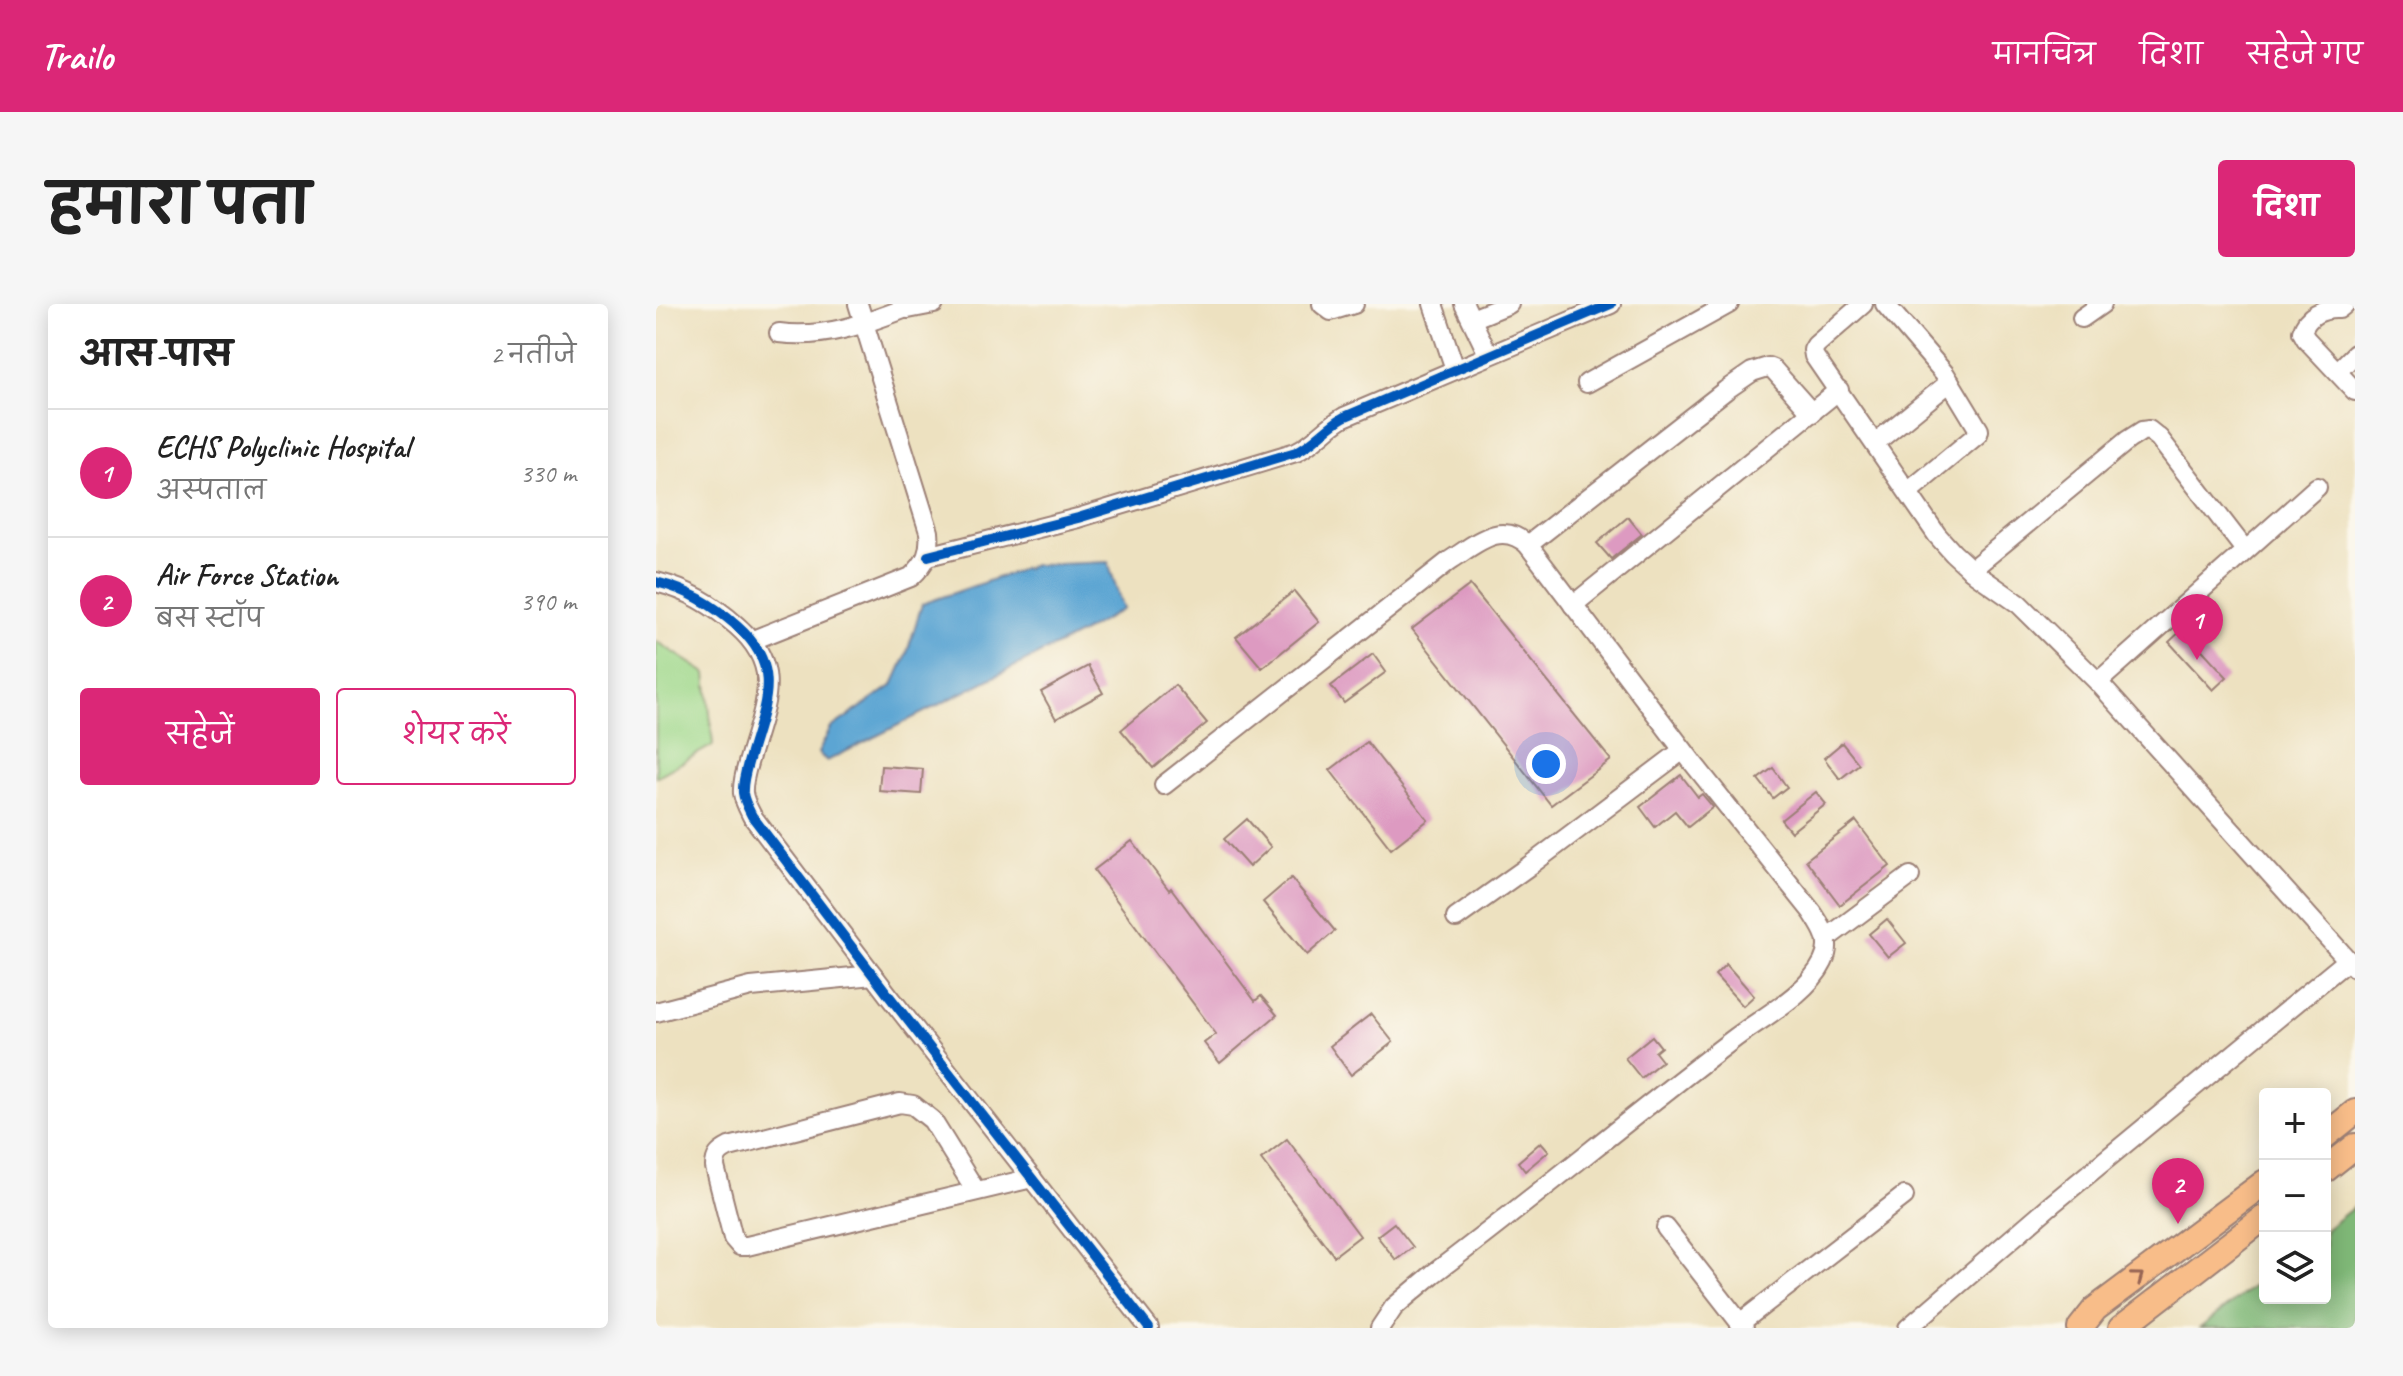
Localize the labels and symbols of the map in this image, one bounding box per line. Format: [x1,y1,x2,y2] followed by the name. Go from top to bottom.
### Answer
[2171,594,2223,660] pin: 1
[1526,744,1566,784] your location
[2152,1158,2204,1224] pin: 2
[2129,1272,2144,1286] one-way arrow

